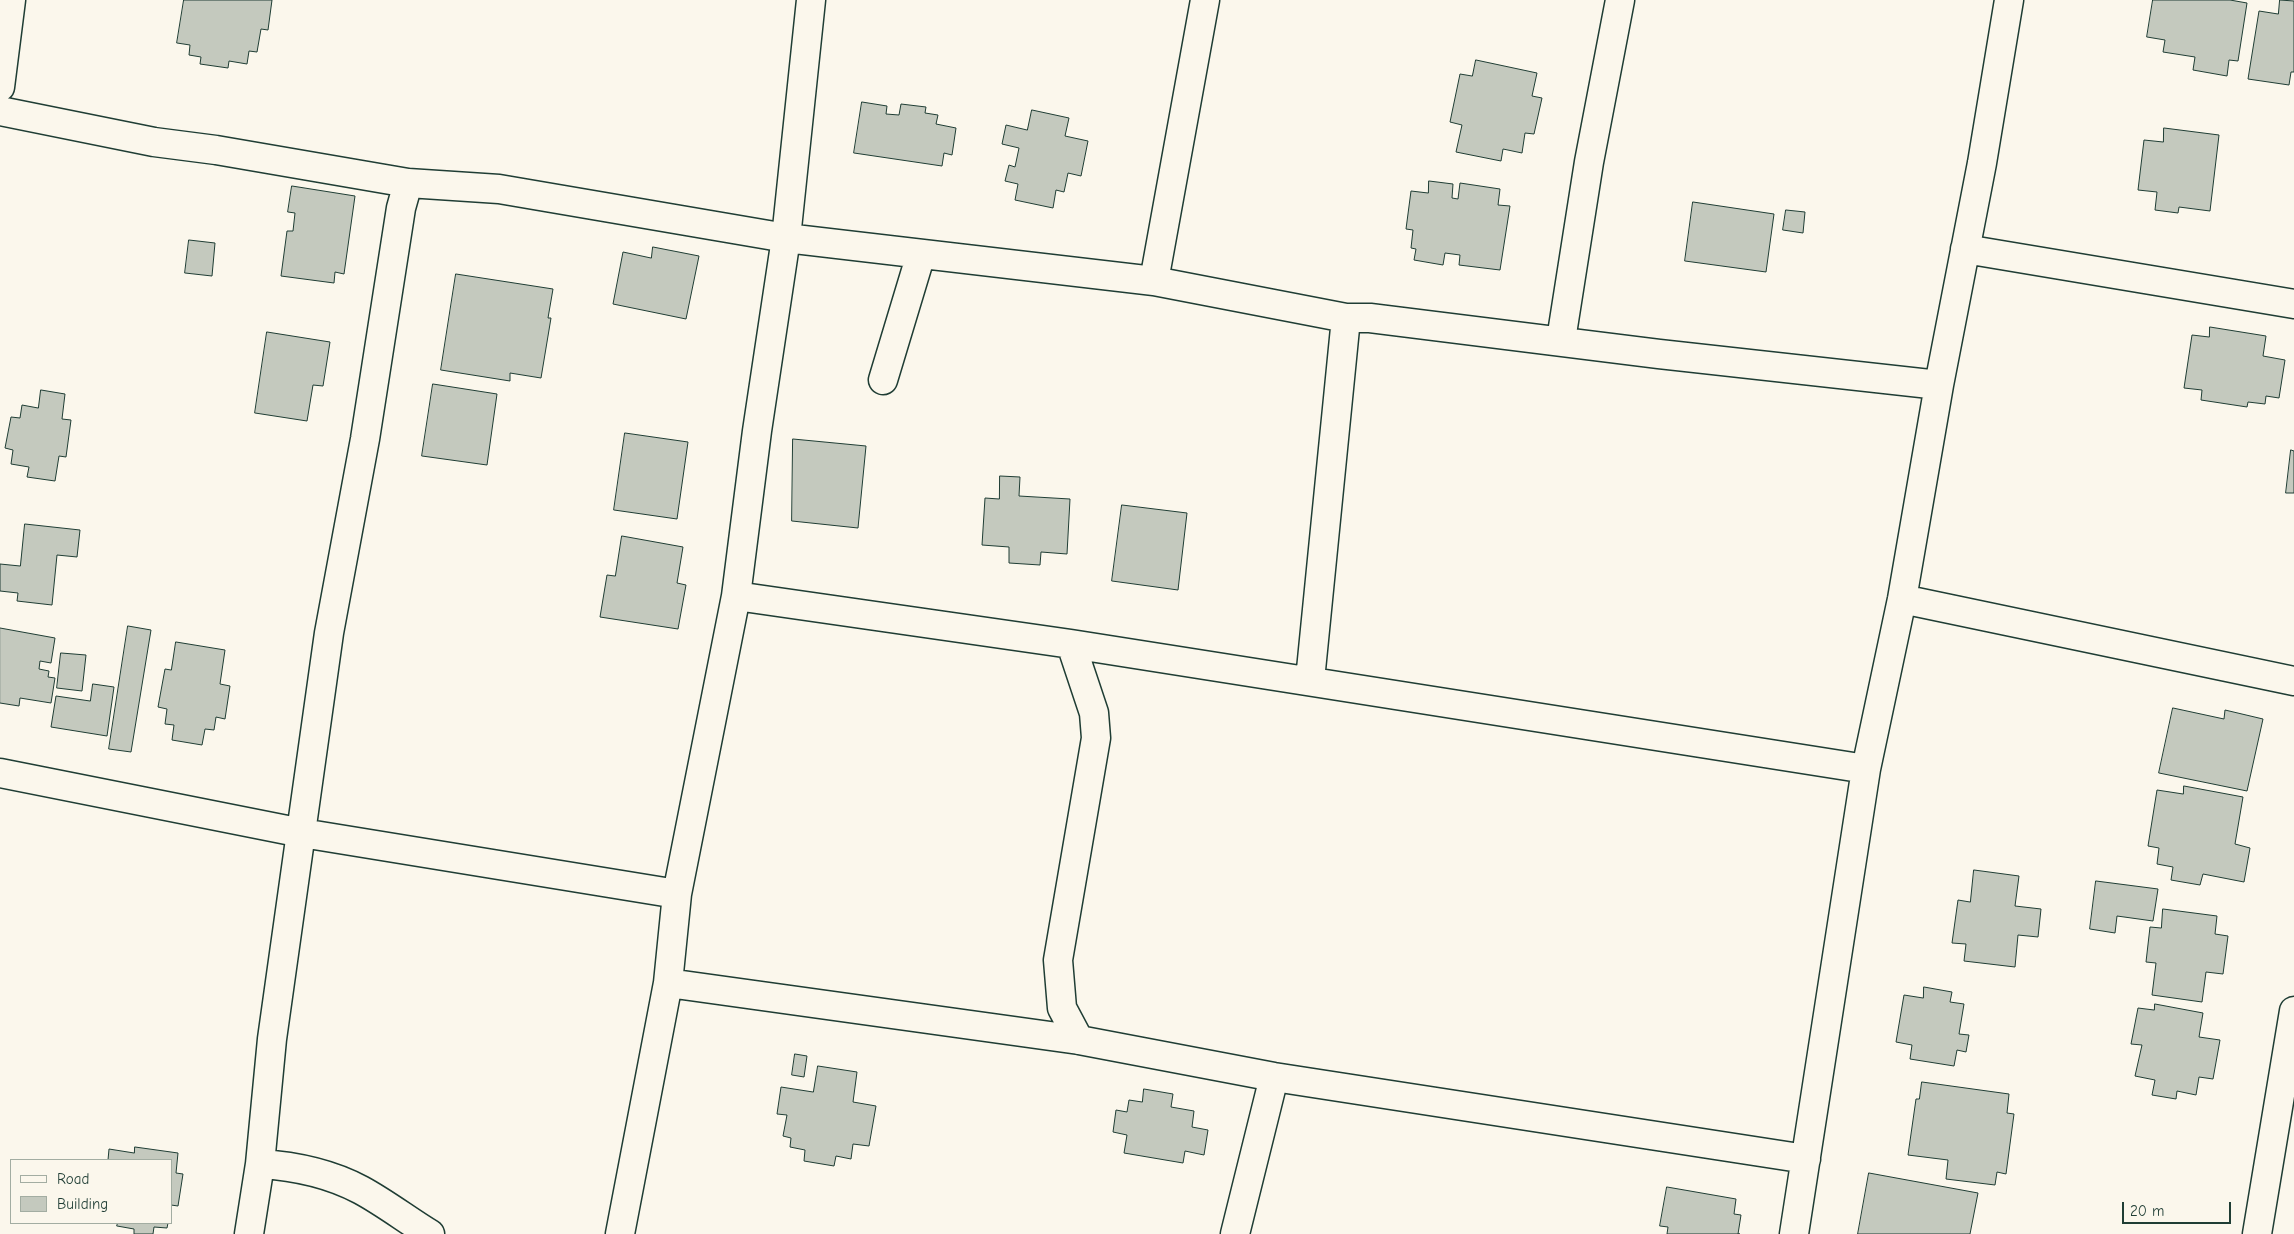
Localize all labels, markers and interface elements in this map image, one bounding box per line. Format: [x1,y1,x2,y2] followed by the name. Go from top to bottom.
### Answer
[10,1159,172,1224] legend
[57,1170,89,1188] text: Road
[2124,1192,2233,1224] scale bar
[57,1195,108,1213] text: Building
[2130,1202,2164,1220] text: 20 m

